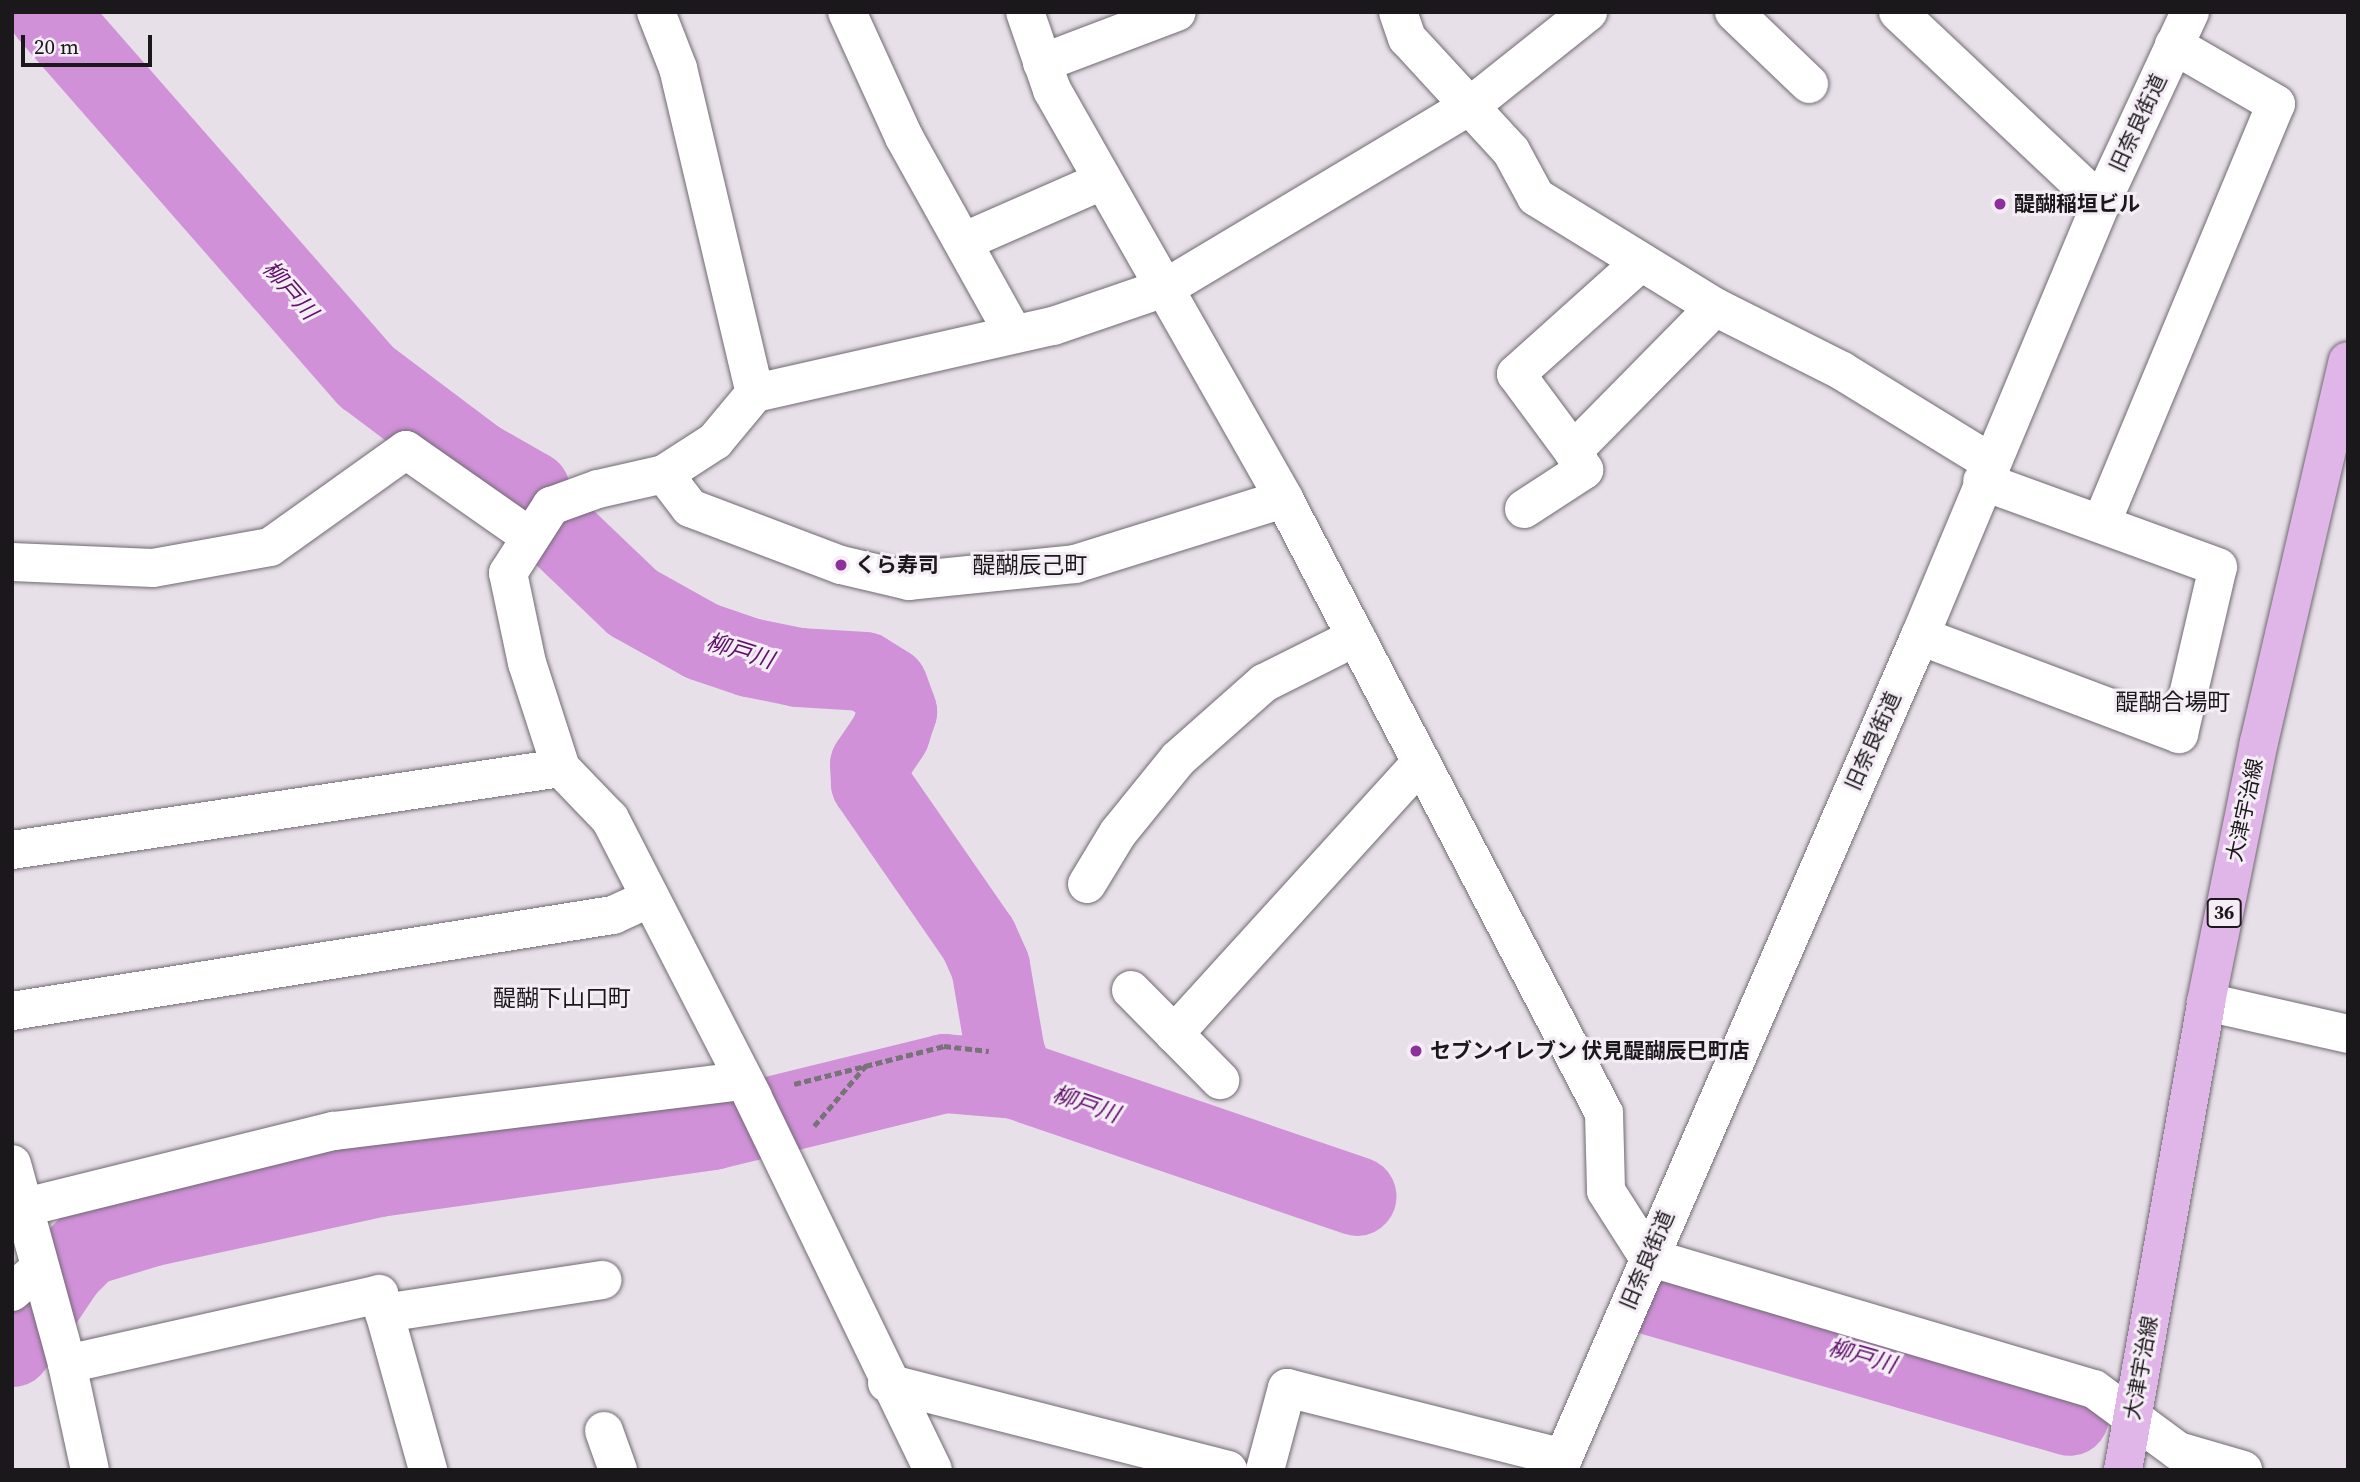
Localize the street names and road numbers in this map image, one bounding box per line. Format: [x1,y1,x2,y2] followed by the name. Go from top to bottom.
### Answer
[2104,70,2172,176] street label: 旧奈良街道
[1840,688,1906,794] street label: 旧奈良街道
[2222,756,2268,864] street label: 大津宇治線
[2206,897,2242,928] road number: 36
[1615,1207,1679,1313] street label: 旧奈良街道
[2119,1314,2163,1422] street label: 大津宇治線

